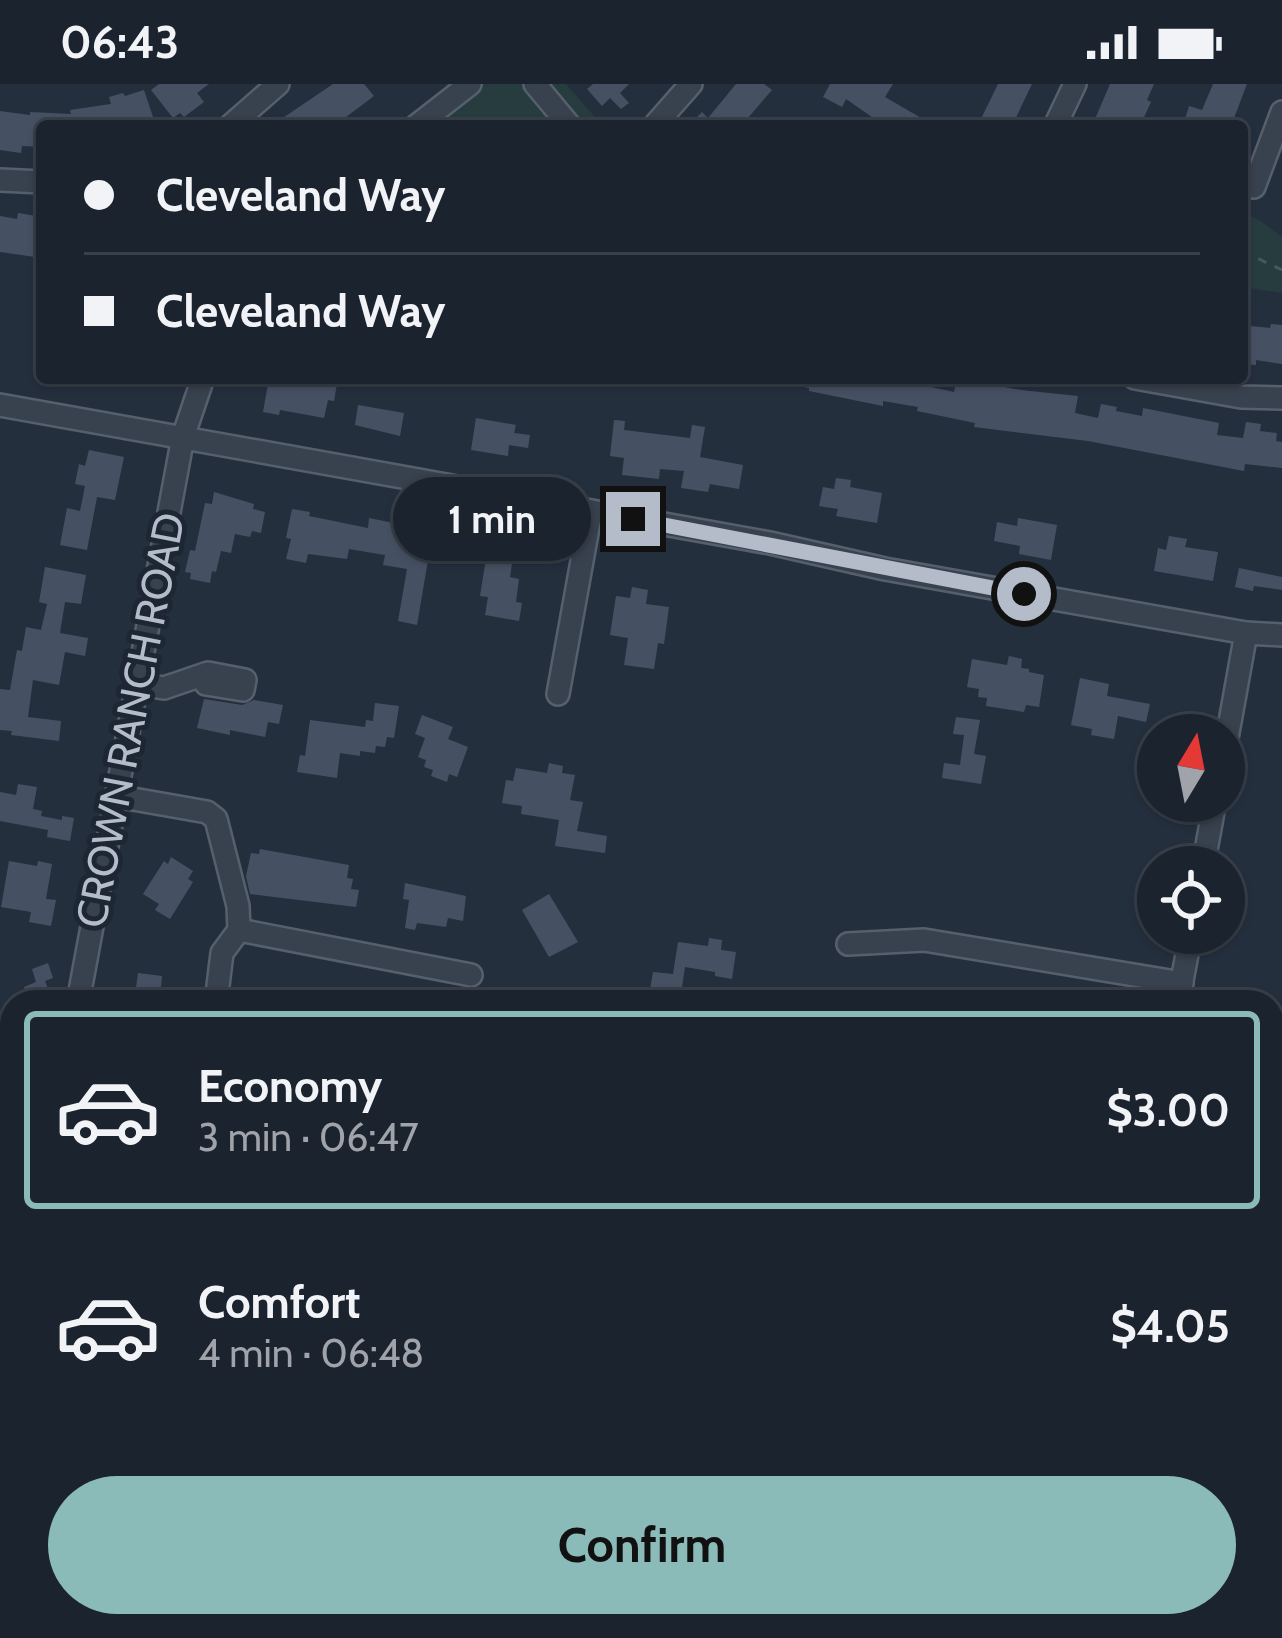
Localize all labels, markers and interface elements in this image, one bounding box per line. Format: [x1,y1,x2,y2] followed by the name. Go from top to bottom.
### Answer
[60,15,179,69] text: 06:43
[156,168,445,222] text: Cleveland Way
[156,284,445,338] text: Cleveland Way
[393,477,591,561] callout: 1 min
[606,492,660,546] route end
[448,495,536,543] text: 1 min
[64,508,196,932] street label: CROWN RANCH ROAD
[997,567,1051,621] route start
[1137,714,1245,822] north arrow
[1137,714,1245,954] map controls
[1137,846,1245,954] button: locate
[54,1056,162,1164] icon: car
[198,1059,382,1113] text: Economy
[1107,1083,1230,1137] text: $3.00
[198,1113,419,1161] text: 3 min · 06:47
[54,1272,162,1380] icon: car
[198,1275,361,1329] text: Comfort
[1110,1299,1230,1353] text: $4.05
[198,1329,424,1377] text: 4 min · 06:48
[48,1476,1236,1614] button: Confirm

